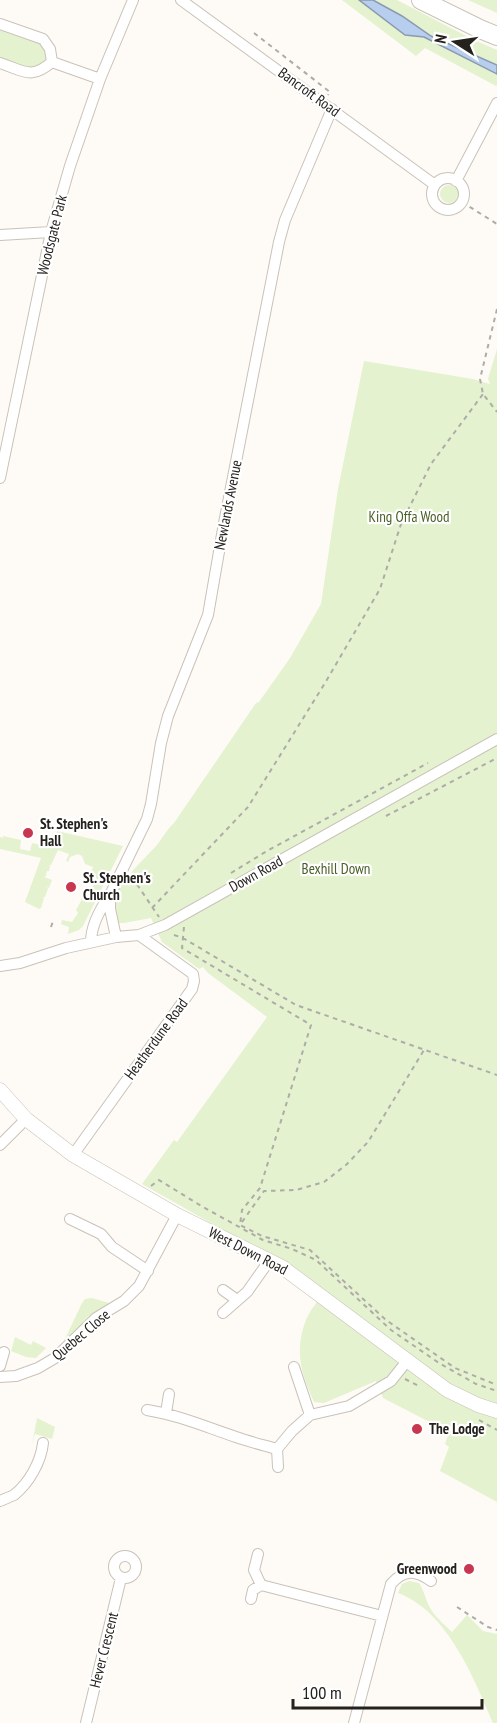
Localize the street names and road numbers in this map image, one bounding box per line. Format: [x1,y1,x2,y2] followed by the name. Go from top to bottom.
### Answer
[275,63,344,120] street label: Bancroft Road
[32,193,71,277] street label: Woodsgate Park
[209,458,246,552] street label: Newlands Avenue
[226,851,286,896] street label: Down Road
[120,994,191,1083] street label: Heatherdune Road
[205,1222,291,1279] street label: West Down Road
[48,1305,114,1364] street label: Quebec Close
[85,1610,122,1690] street label: Hever Crescent

